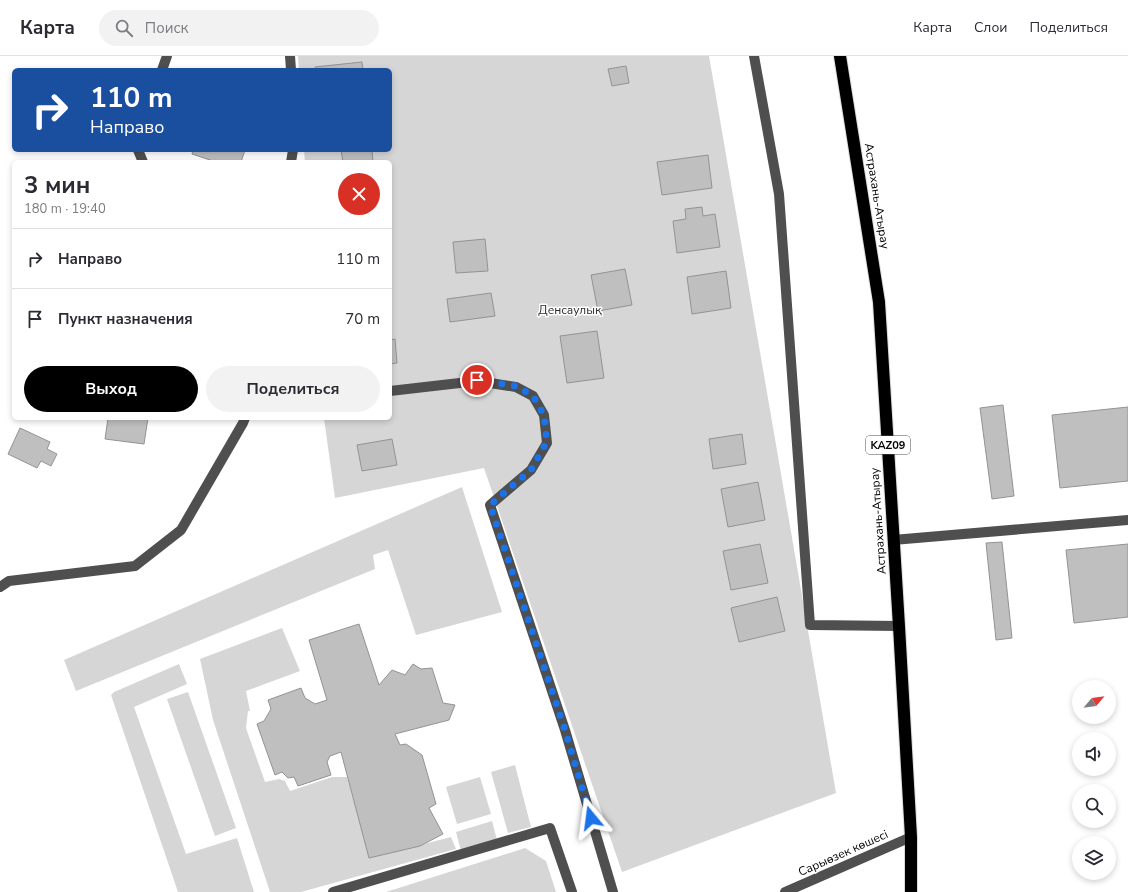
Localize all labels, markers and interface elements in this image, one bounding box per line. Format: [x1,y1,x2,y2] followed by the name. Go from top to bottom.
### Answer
[99,10,379,46] search box
[20,15,75,41] text: Карта
[113,17,135,39] icon: search
[145,18,188,38] text: Поиск
[913,18,952,37] text: Карта
[974,18,1008,37] text: Слои
[1030,18,1108,37] text: Поделиться
[90,79,173,117] text: 110 m
[24,84,76,136] icon: right
[90,115,164,139] text: Направо
[861,142,893,251] street label: Астрахань-Атырау
[24,169,90,201] text: 3 мин
[338,173,380,215] button: close
[24,200,106,218] text: 180 m · 19:40
[24,248,46,270] icon: right
[58,249,122,269] text: Направо
[336,249,380,269] text: 110 m
[538,302,602,318] park label: Денсаулық
[24,308,46,330] icon: arrive
[58,309,193,329] text: Пункт назначения
[345,309,380,329] text: 70 m
[460,363,494,397] pin
[24,366,198,412] button: Выход
[206,366,380,412] button: Поделиться
[466,369,488,391] icon: arrive
[866,436,910,454] road number: KAZ09
[866,466,890,575] street label: Астрахань-Атырау
[1072,680,1116,724] north arrow
[1072,680,1116,880] map controls
[1072,732,1116,776] button: sound
[1072,784,1116,828] button: search
[570,797,612,839] position arrow
[796,826,891,880] street label: Сарыөзек көшесі
[1072,836,1116,880] button: layers

